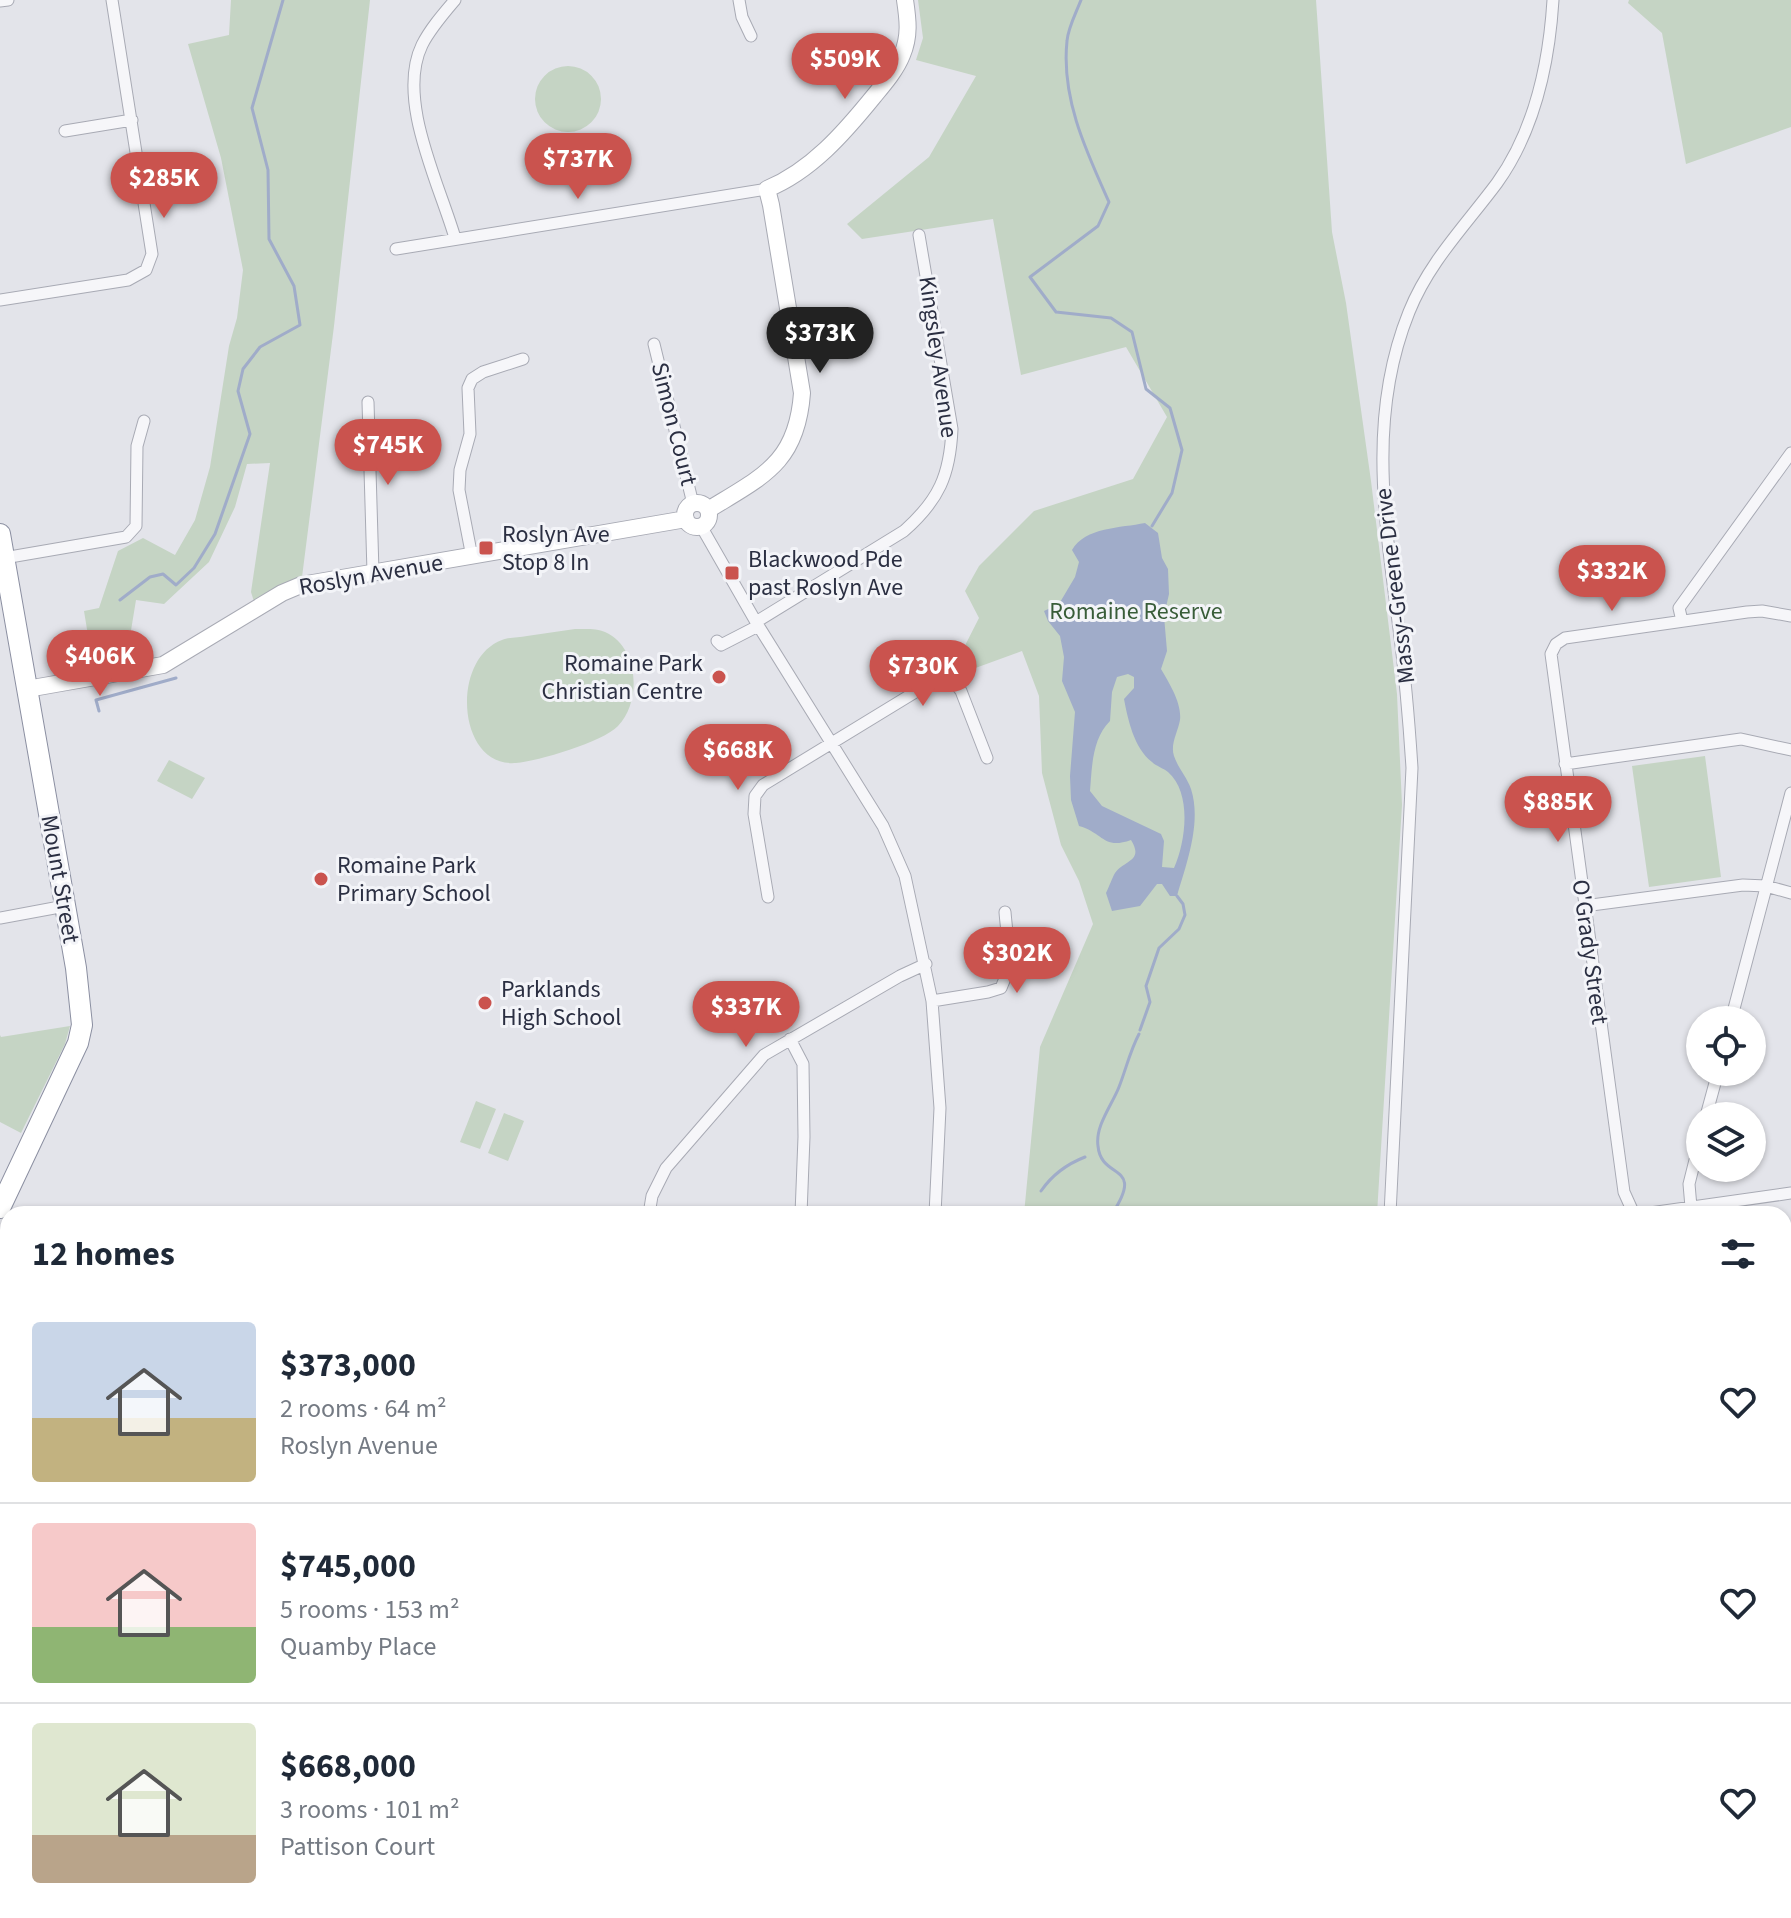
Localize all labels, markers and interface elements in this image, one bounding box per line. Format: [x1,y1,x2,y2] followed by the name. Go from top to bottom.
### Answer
[789,33,901,101] pin: $509K
[810,40,880,77] text: $509K
[522,133,634,201] pin: $737K
[543,140,613,177] text: $737K
[108,152,220,220] pin: $285K
[129,159,199,196] text: $285K
[909,274,967,440] street label: Kingsley Avenue
[764,307,876,375] pin: $373K
[785,314,855,351] text: $373K
[642,359,706,489] street label: Simon Court
[332,419,444,487] pin: $745K
[353,426,423,463] text: $745K
[1366,486,1424,686] street label: Massy-Greene Drive
[502,517,610,580] place label: Roslyn Ave Stop 8 In
[477,539,495,557] marker: Roslyn Ave Stop 8 In
[748,542,903,605] place label: Blackwood Pde past Roslyn Ave
[296,545,446,605] street label: Roslyn Avenue
[1556,545,1668,613] pin: $332K
[1577,552,1647,589] text: $332K
[723,564,741,582] marker: Blackwood Pde past Roslyn Ave
[1049,594,1223,629] park label: Romaine Reserve
[44,630,156,698] pin: $406K
[65,637,135,674] text: $406K
[867,640,979,708] pin: $730K
[542,646,703,709] place label: Romaine Park Christian Centre
[888,647,958,684] text: $730K
[710,668,728,686] marker: Romaine Park Christian Centre
[682,724,794,792] pin: $668K
[703,731,773,768] text: $668K
[1502,776,1614,844] pin: $885K
[1523,783,1593,820] text: $885K
[32,812,88,946] street label: Mount Street
[337,848,491,911] place label: Romaine Park Primary School
[312,870,330,888] marker: Romaine Park Primary School
[1563,877,1617,1027] street label: O'Grady Street
[961,927,1073,995] pin: $302K
[982,934,1052,971] text: $302K
[501,972,621,1035] place label: Parklands High School
[690,981,802,1049] pin: $337K
[711,988,781,1025] text: $337K
[476,994,494,1012] marker: Parklands High School
[1686,1006,1766,1182] map controls
[1686,1006,1766,1086] button: locate
[1686,1102,1766,1182] button: layers
[32,1230,175,1279] text: 12 homes
[1716,1232,1760,1276] icon: filters
[280,1341,416,1390] text: $373,000
[96,1354,192,1450] icon: home
[1716,1380,1760,1424] icon: heart
[280,1390,447,1427] text: 2 rooms · 64 m²
[280,1427,438,1464] text: Roslyn Avenue
[280,1542,416,1591] text: $745,000
[96,1555,192,1651] icon: home
[1716,1581,1760,1625] icon: heart
[280,1591,459,1628] text: 5 rooms · 153 m²
[280,1628,436,1665] text: Quamby Place
[280,1742,416,1791] text: $668,000
[96,1755,192,1851] icon: home
[1716,1781,1760,1825] icon: heart
[280,1791,459,1828] text: 3 rooms · 101 m²
[280,1828,435,1865] text: Pattison Court

